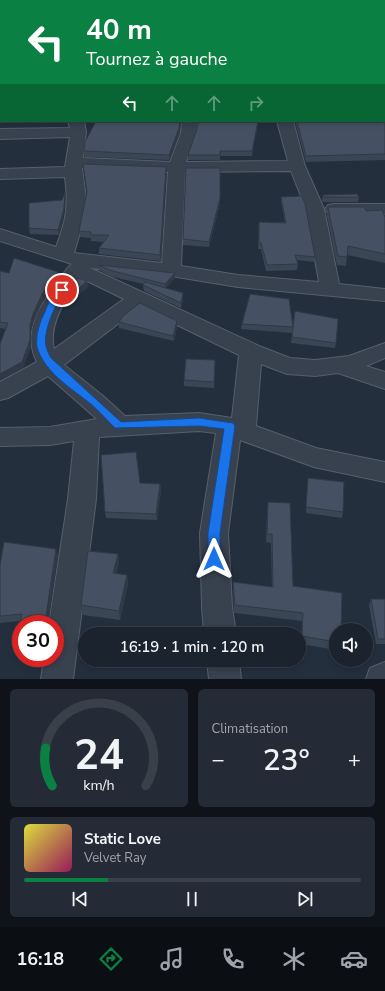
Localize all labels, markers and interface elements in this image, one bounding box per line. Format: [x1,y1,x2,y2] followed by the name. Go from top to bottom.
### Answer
[86,11,152,49] text: 40 m
[20,16,72,68] icon: left
[86,47,227,71] text: Tournez à gauche
[119,92,141,114] icon: left
[161,92,183,114] icon: ahead
[203,92,225,114] icon: ahead
[245,92,267,114] icon: right
[45,273,79,307] pin
[51,279,73,301] icon: arrive
[193,538,235,580] position arrow
[12,615,64,667] speed limit sign: 30
[329,623,373,667] map controls
[329,623,373,667] button: sound
[120,637,264,657] text: 16:19 · 1 min · 120 m
[212,720,288,738] text: Climatisation
[74,727,124,784] text: 24
[263,740,310,781] text: 23°
[212,745,225,775] text: −
[348,745,361,775] text: +
[83,776,114,795] text: km/h
[84,829,161,849] text: Static Love
[84,849,146,867] text: Velvet Ray
[69,888,91,910] icon: previous
[181,888,203,910] icon: pause
[294,888,316,910] icon: next
[97,945,125,973] icon: directions
[158,945,186,973] icon: music
[219,945,247,973] icon: phone
[280,945,308,973] icon: climate
[340,945,368,973] icon: car
[16,947,64,971] text: 16:18

